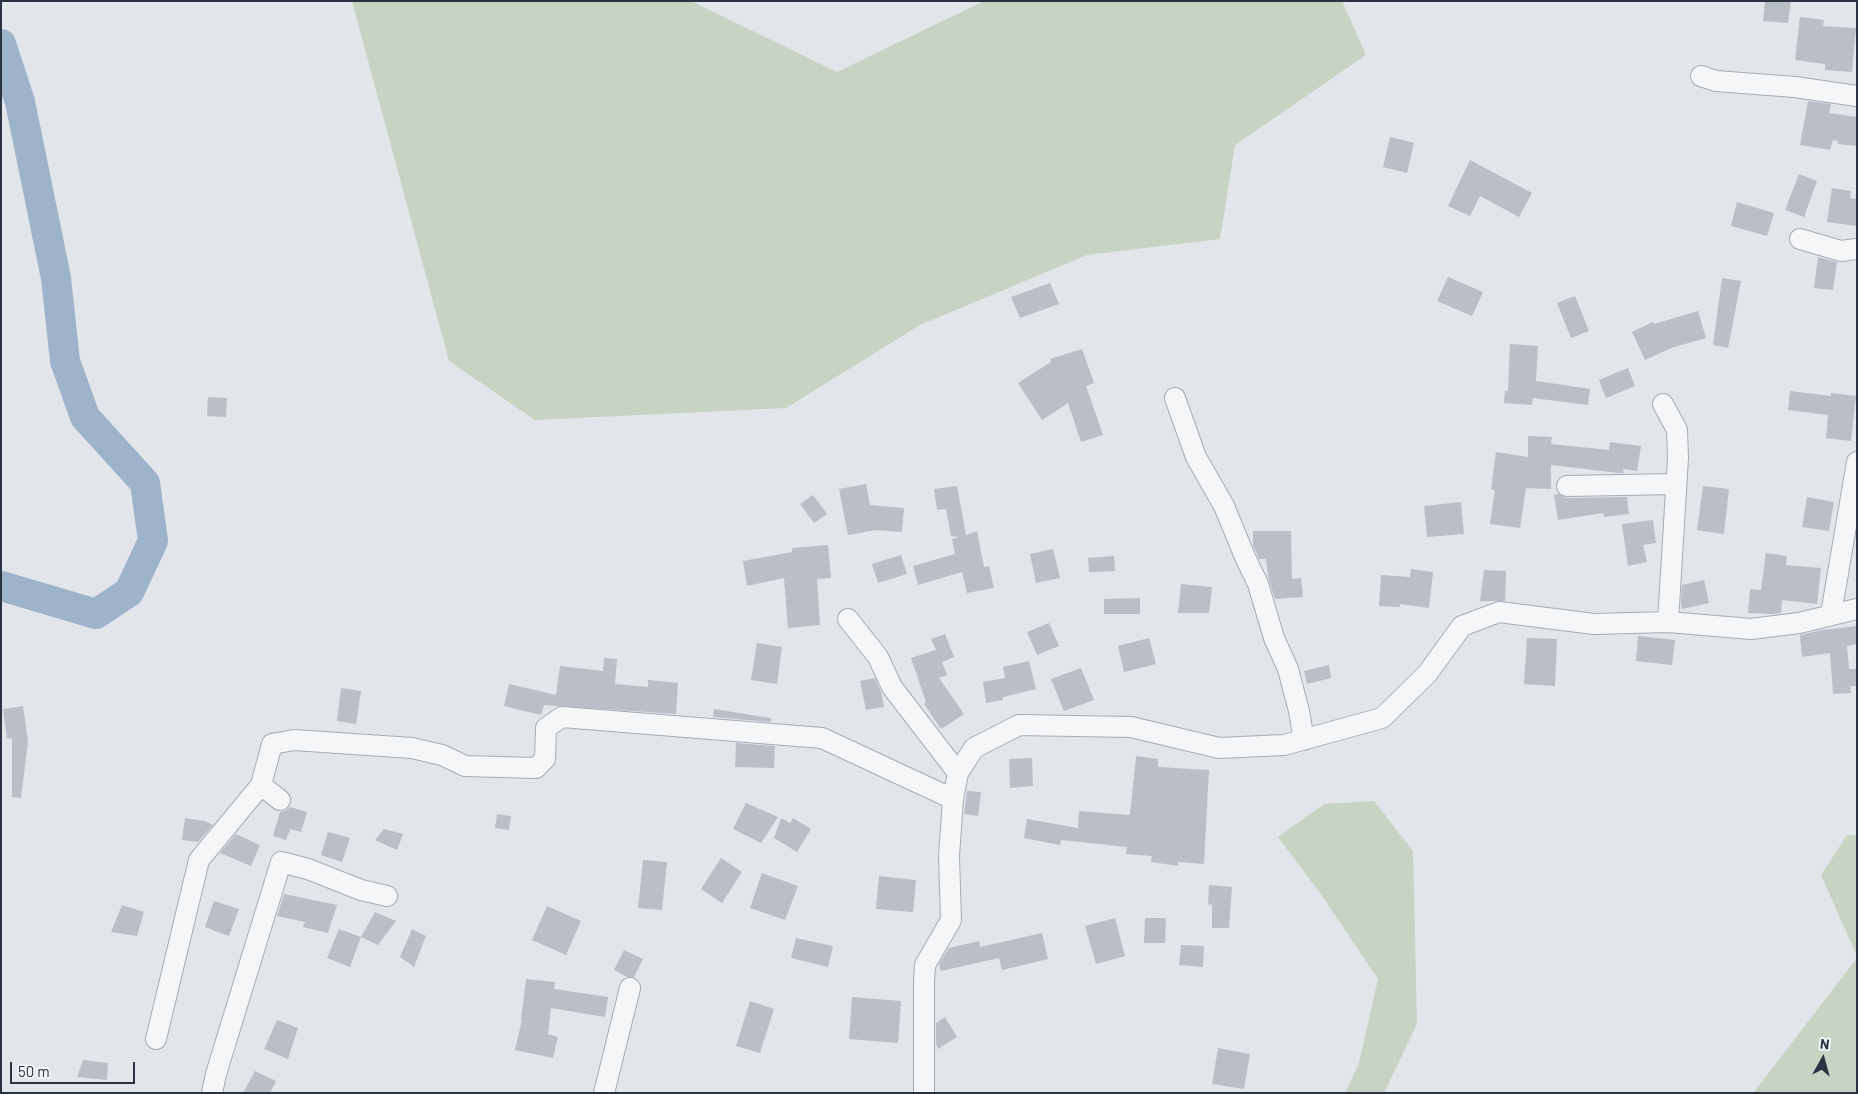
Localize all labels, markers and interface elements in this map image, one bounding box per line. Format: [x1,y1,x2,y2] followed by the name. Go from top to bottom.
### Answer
[1798,1034,1848,1084] north arrow
[1819,1035,1831,1053] text: N
[12,1052,138,1084] scale bar
[18,1062,50,1080] text: 50 m

